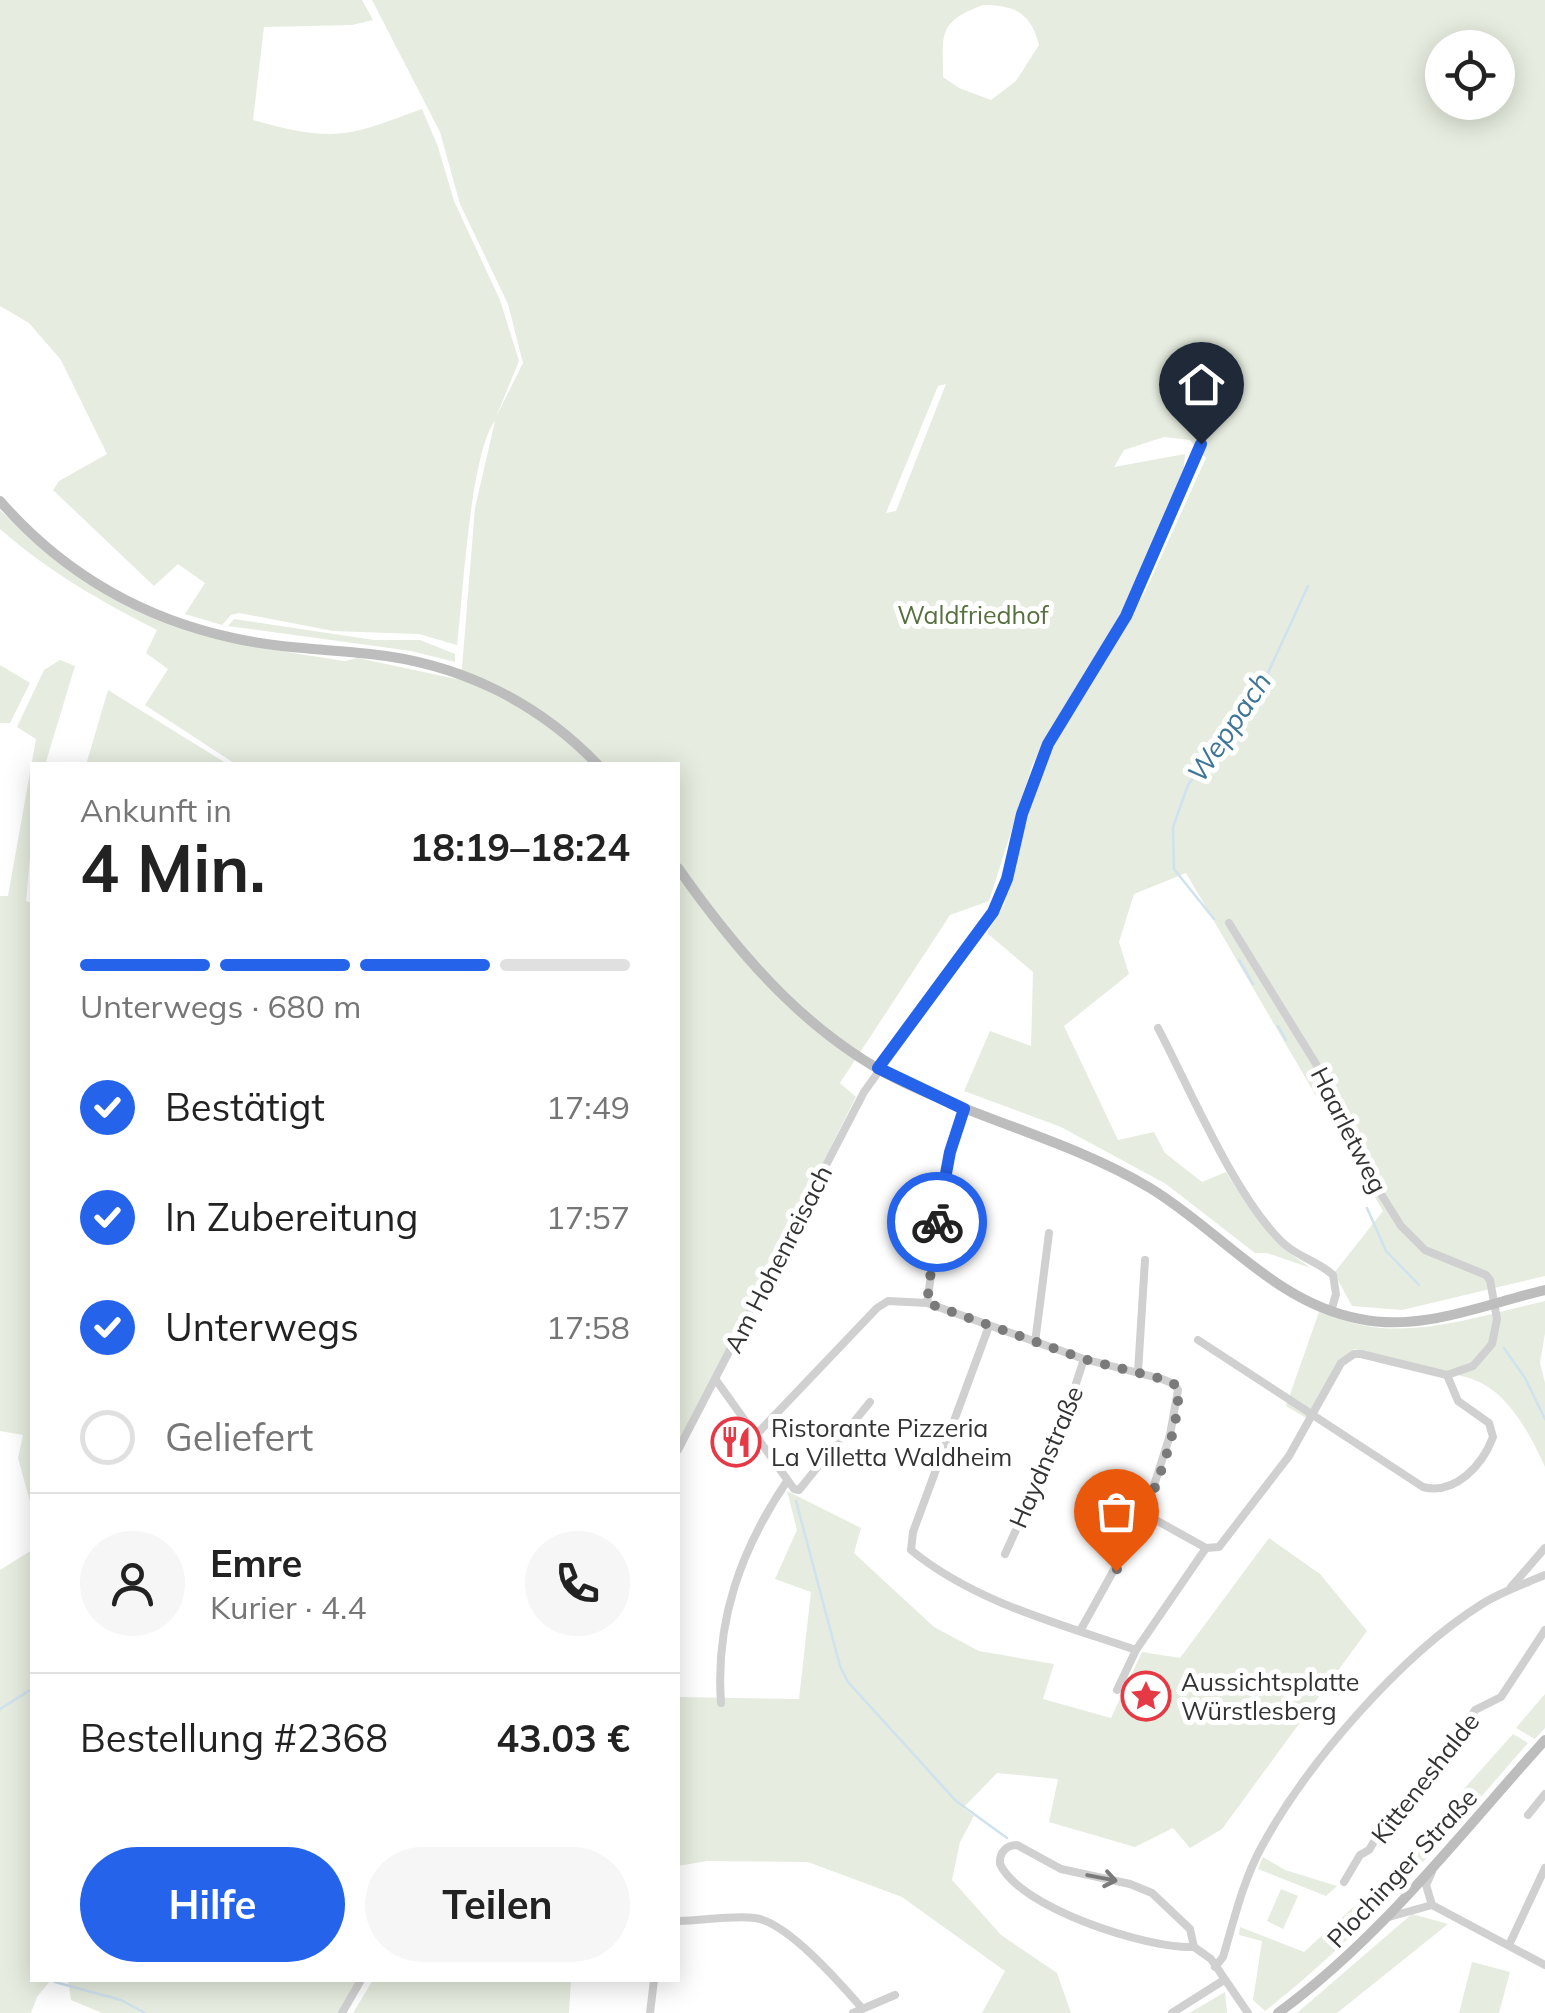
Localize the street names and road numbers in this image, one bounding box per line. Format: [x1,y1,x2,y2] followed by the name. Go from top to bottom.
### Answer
[1305,1062,1394,1198] street label: Haarletweg
[717,1160,838,1358] street label: Am Hohenreisach
[1002,1381,1089,1532] street label: Haydnstraße
[1364,1706,1485,1849] street label: Kitteneshalde
[1320,1782,1483,1954] street label: Plochinger Straße

